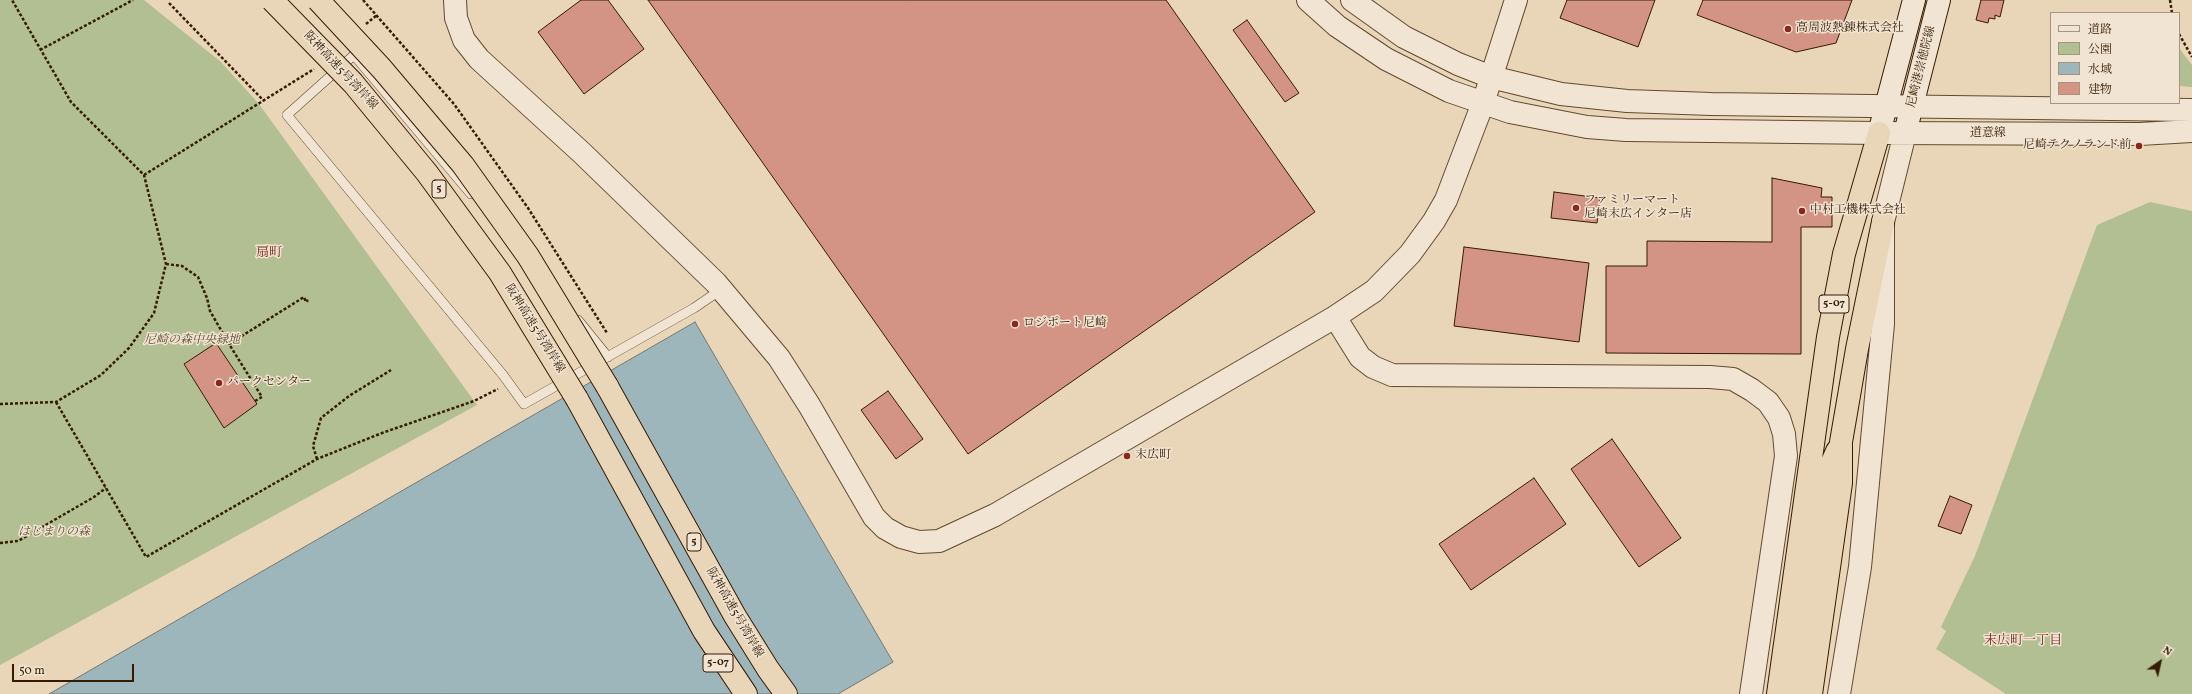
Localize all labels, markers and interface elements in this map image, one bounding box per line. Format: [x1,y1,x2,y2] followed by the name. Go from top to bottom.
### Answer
[2050,12,2180,104] legend
[1796,22,1904,36] place label: 高周波熱錬株式会社
[2088,22,2112,38] text: 道路
[1783,24,1793,34] marker: 高周波熱錬株式会社
[1905,25,1939,109] street label: 尼崎港崇徳院線
[300,29,380,113] street label: 阪神高速5号湾岸線
[2088,42,2112,58] text: 公園
[2088,62,2112,78] text: 水域
[2088,82,2112,98] text: 建物
[1970,127,2006,141] street label: 道意線
[2023,139,2131,153] place label: 尼崎テクノランド前
[2134,141,2144,151] marker: 尼崎テクノランド前
[432,180,446,198] road number: 5
[1584,194,1692,222] place label: ファミリーマート 尼崎末広インター店
[1571,203,1581,213] marker: ファミリーマート 尼崎末広インター店
[1810,204,1906,218] place label: 中村工機株式会社
[1797,206,1807,216] marker: 中村工機株式会社
[256,246,282,262] district label: 扇町
[501,282,567,376] street label: 阪神高速5号湾岸線
[1819,295,1849,313] road number: 5-07
[1023,317,1107,331] place label: ロジポート尼崎
[1010,319,1020,329] marker: ロジポート尼崎
[144,334,240,348] park label: 尼崎の森中央緑地
[227,376,311,390] place label: パークセンター
[214,378,224,388] marker: パークセンター
[1135,449,1171,463] place label: 末広町
[1122,451,1132,461] marker: 末広町
[18,526,90,540] park label: はじまりの森
[687,533,701,551] road number: 5
[702,565,766,661] street label: 阪神高速5号湾岸線
[1984,634,2062,650] district label: 末広町一丁目
[2140,642,2180,682] north arrow
[2159,643,2175,660] text: N
[703,654,733,672] road number: 5-07
[14,656,136,682] scale bar
[19,663,45,679] text: 50 m

